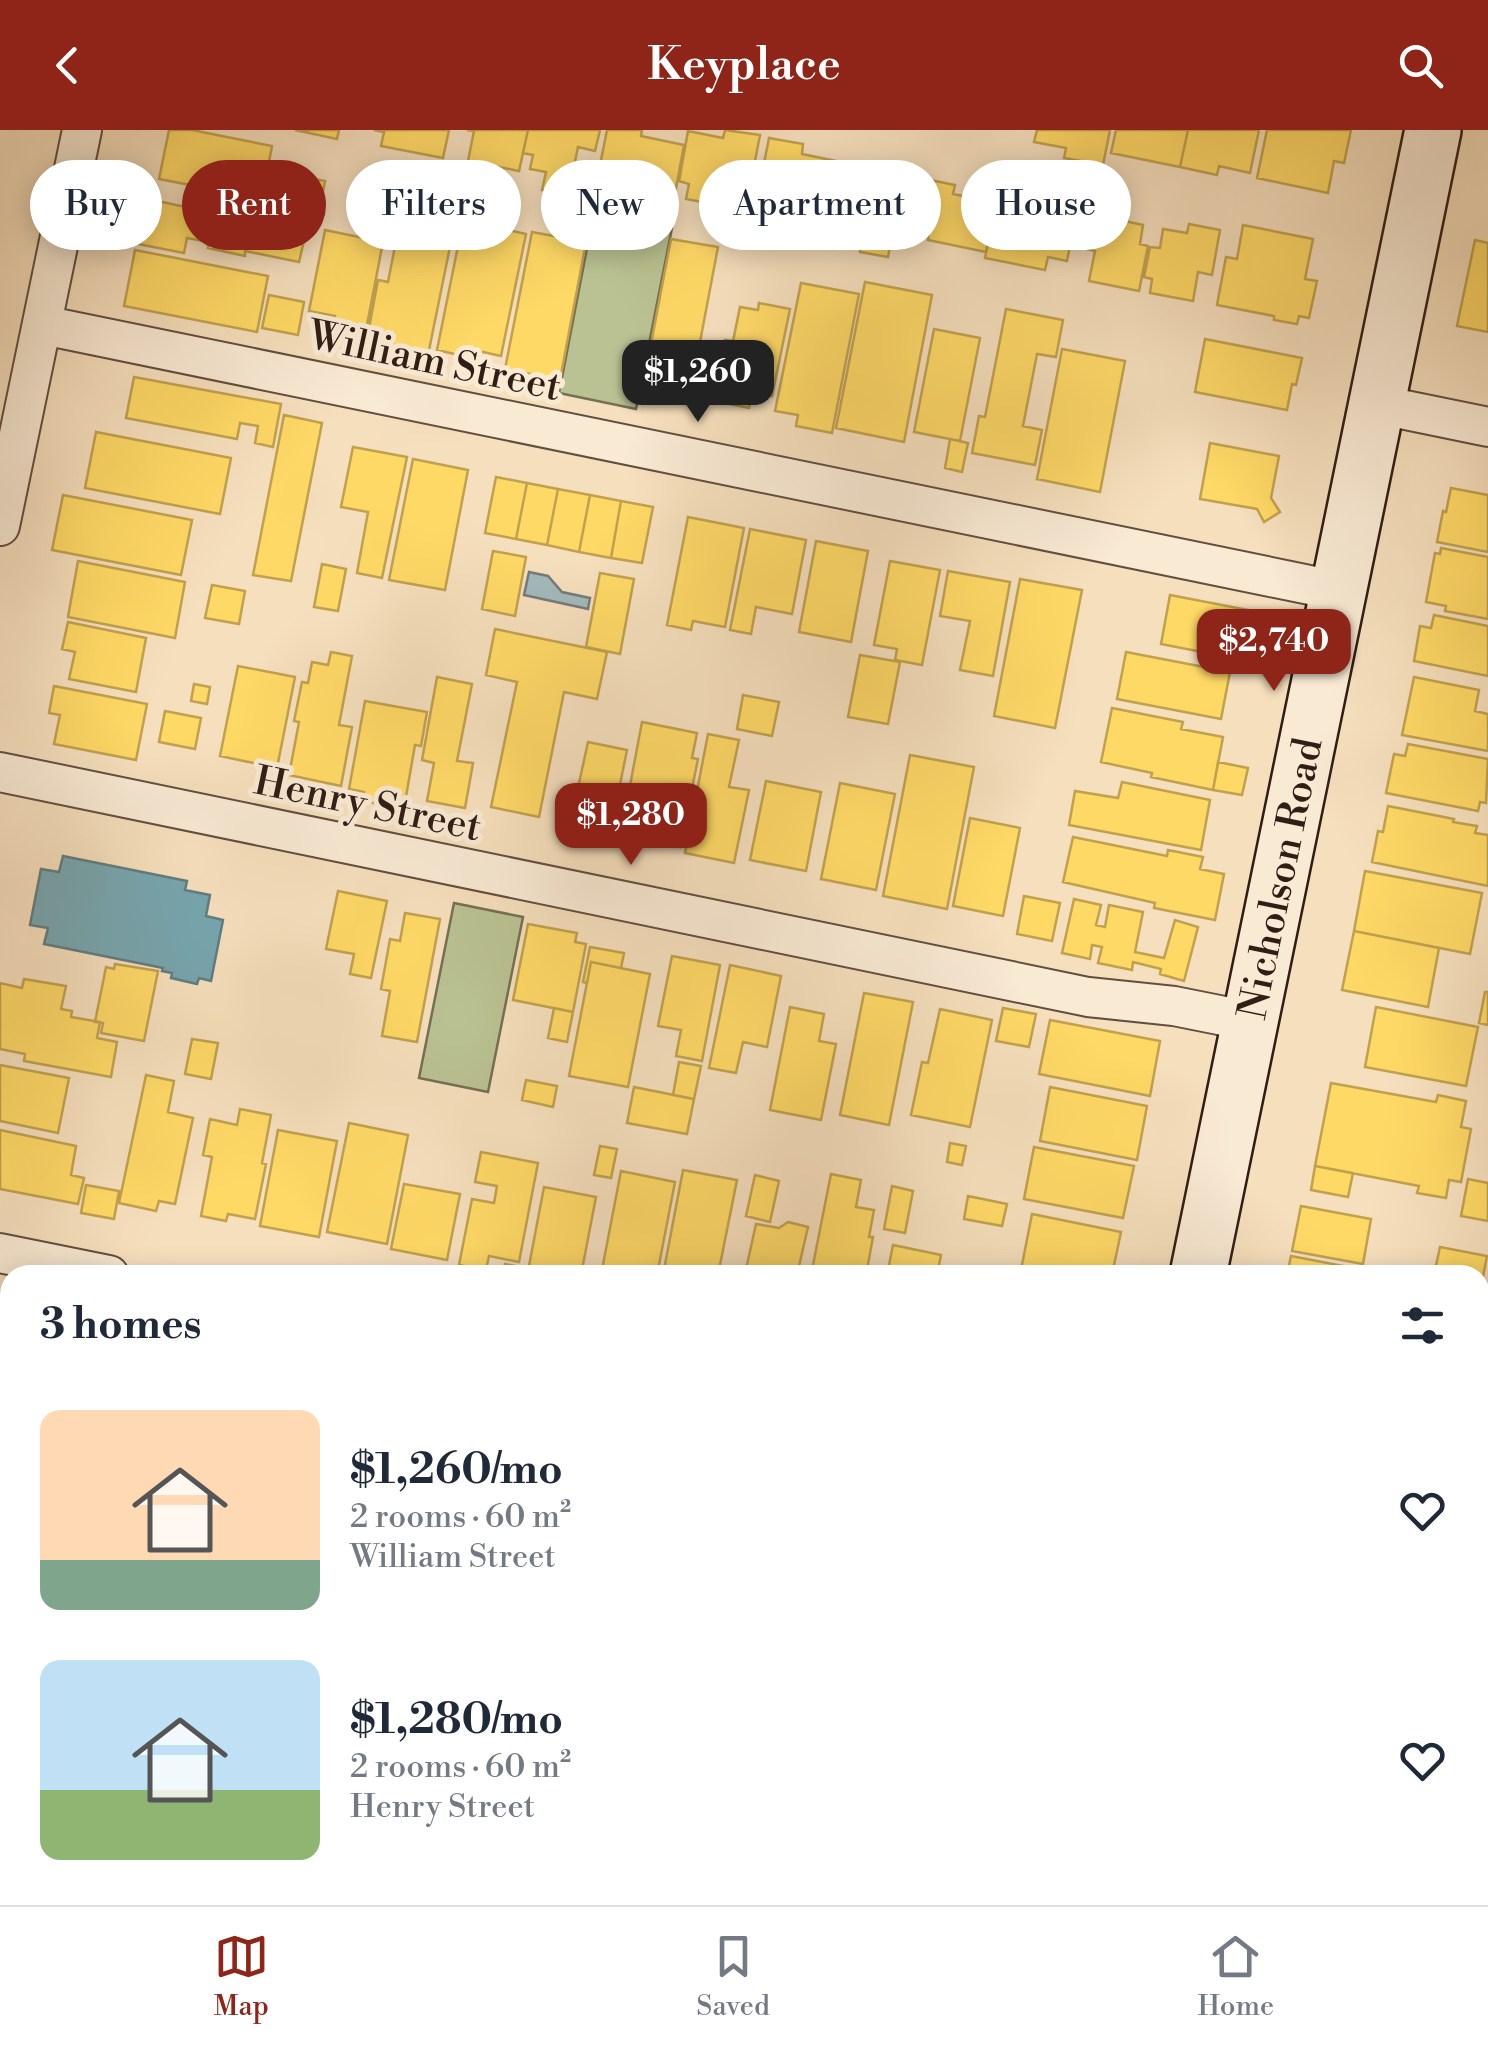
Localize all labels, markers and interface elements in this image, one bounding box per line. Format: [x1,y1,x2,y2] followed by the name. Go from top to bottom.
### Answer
[647,37,841,94] text: Keyplace
[40,38,95,93] icon: back
[1393,38,1448,93] icon: search
[30,160,162,250] chip: Buy
[182,160,326,250] chip: Rent
[346,160,521,250] chip: Filters
[541,160,679,250] chip: New
[699,160,941,250] chip: Apartment
[961,160,1131,250] chip: House
[302,310,566,413] street label: William Street
[617,340,779,425] pin: $1,260
[644,352,752,392] text: $1,260
[1193,609,1355,694] pin: $2,740
[1219,621,1329,661] text: $2,740
[1228,733,1335,1024] street label: Nicholson Road
[249,756,486,854] street label: Henry Street
[550,783,712,868] pin: $1,280
[577,795,685,835] text: $1,280
[1395,1298,1450,1353] icon: filters
[40,1299,202,1352] text: 3 homes
[350,1444,563,1497] text: $1,260/mo
[120,1450,240,1570] icon: home
[1395,1483,1450,1538] icon: heart
[350,1497,571,1537] text: 2 rooms · 60 m²
[350,1537,556,1577] text: William Street
[350,1694,563,1747] text: $1,280/mo
[120,1700,240,1820] icon: home
[1395,1733,1450,1788] icon: heart
[350,1747,571,1787] text: 2 rooms · 60 m²
[350,1787,535,1827] text: Henry Street
[214,1929,269,2024] tab: Map
[696,1929,770,2024] tab: Saved
[1197,1929,1274,2024] tab: Home

